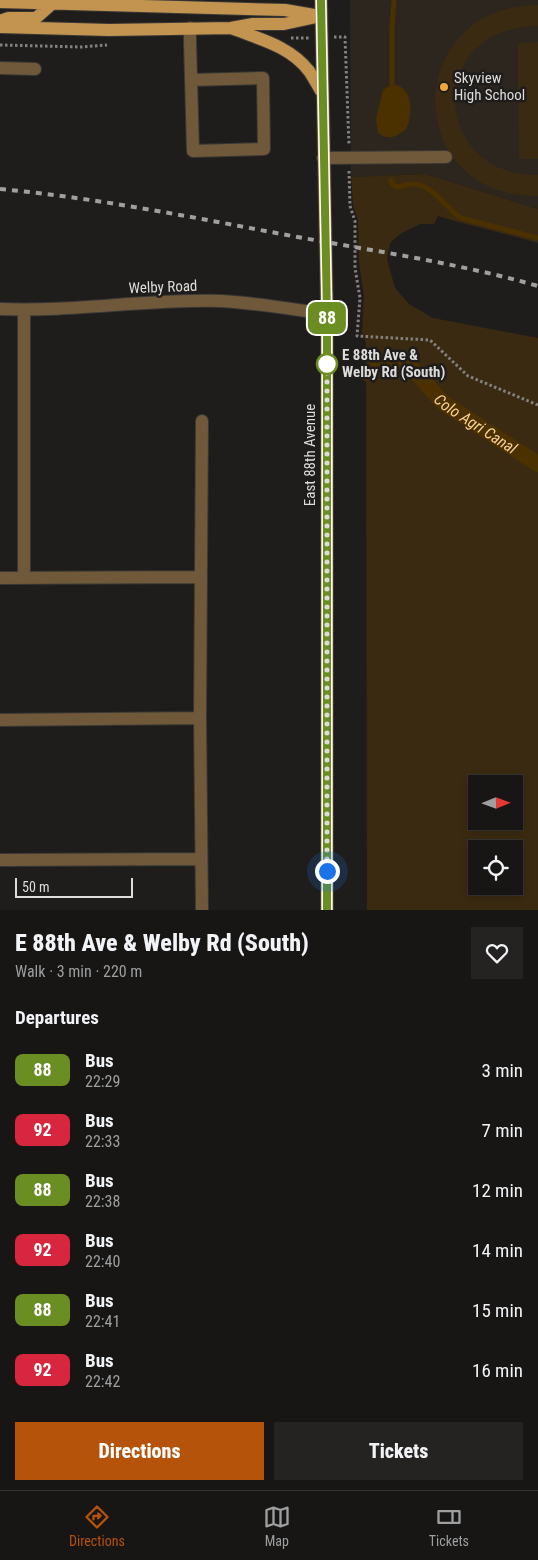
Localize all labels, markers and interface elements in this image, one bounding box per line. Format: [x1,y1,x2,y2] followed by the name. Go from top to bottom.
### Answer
[454,69,525,104] place label: Skyview High School
[438,81,450,93] marker: Skyview High School
[128,277,198,297] street label: Welby Road
[304,302,350,334] line badge: 88
[318,307,336,328] text: 88
[342,346,445,381] place label: E 88th Ave & Welby Rd (South)
[316,353,338,375] marker: E 88th Ave & Welby Rd (South)
[430,389,521,458] water label: Colo Agri Canal
[301,404,319,506] street label: East 88th Avenue
[468,775,522,830] north arrow
[468,775,523,895] map controls
[468,840,523,895] button: locate
[315,859,340,884] your location
[15,875,132,898] scale bar
[22,879,50,895] text: 50 m
[471,927,523,979] button: heart
[15,929,309,957] text: E 88th Ave & Welby Rd (South)
[15,962,142,981] text: Walk · 3 min · 220 m
[15,1006,99,1029] text: Departures
[85,1049,114,1072] text: Bus
[33,1059,52,1080] text: 88
[481,1059,523,1082] text: 3 min
[85,1072,120,1091] text: 22:29
[85,1109,114,1132] text: Bus
[33,1119,52,1140] text: 92
[481,1119,523,1142] text: 7 min
[85,1132,120,1151] text: 22:33
[85,1169,114,1192] text: Bus
[33,1179,52,1200] text: 88
[472,1179,523,1202] text: 12 min
[85,1192,120,1211] text: 22:38
[85,1229,114,1252] text: Bus
[33,1239,52,1260] text: 92
[472,1239,523,1262] text: 14 min
[85,1252,120,1271] text: 22:40
[85,1289,114,1312] text: Bus
[33,1299,52,1320] text: 88
[472,1299,523,1322] text: 15 min
[85,1312,120,1331] text: 22:41
[85,1349,114,1372] text: Bus
[33,1359,52,1380] text: 92
[472,1359,523,1382] text: 16 min
[85,1372,120,1391] text: 22:42
[15,1422,264,1480] button: Directions
[274,1422,523,1480] button: Tickets
[69,1503,125,1549] tab: Directions
[263,1503,291,1549] tab: Map
[429,1503,469,1549] tab: Tickets

